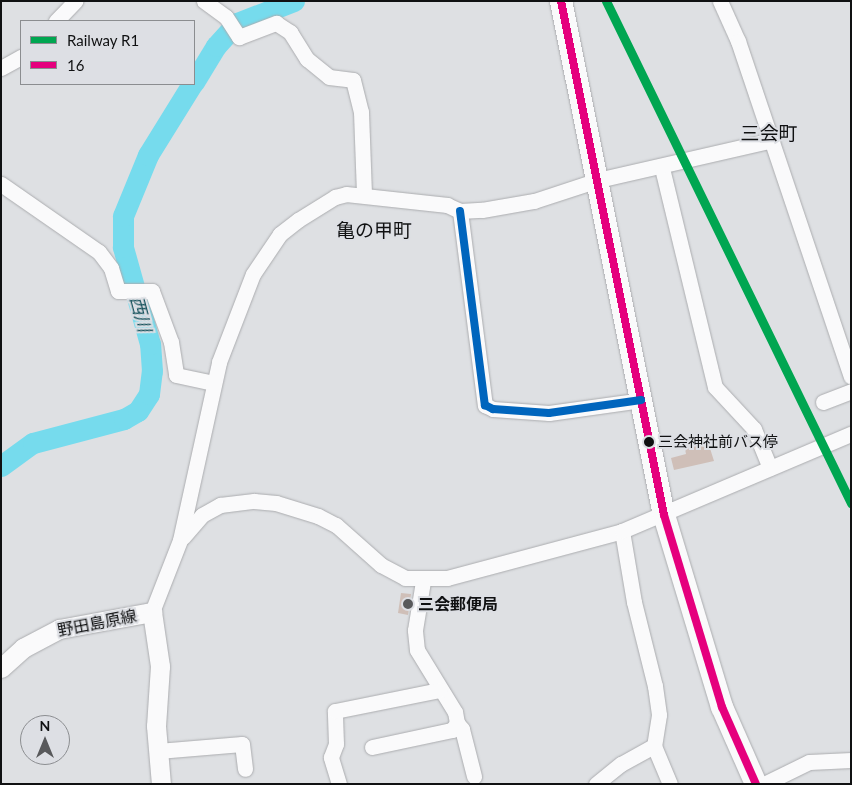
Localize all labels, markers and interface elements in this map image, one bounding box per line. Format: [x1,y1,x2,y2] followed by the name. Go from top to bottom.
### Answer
[20,20,195,85] legend
[67,31,139,49] text: Railway R1
[67,56,84,74] text: 16
[741,122,797,144] district label: 三会町
[336,219,412,241] district label: 亀の甲町
[126,294,156,334] water label: 西川
[658,433,778,451] place label: 三会神社前バス停
[644,437,654,447] marker: 三会神社前バス停
[418,594,498,614] place label: 三会郵便局
[402,598,414,610] marker: 三会郵便局
[56,606,138,640] street label: 野田島原線
[20,715,70,765] north arrow
[40,717,50,734] text: N

